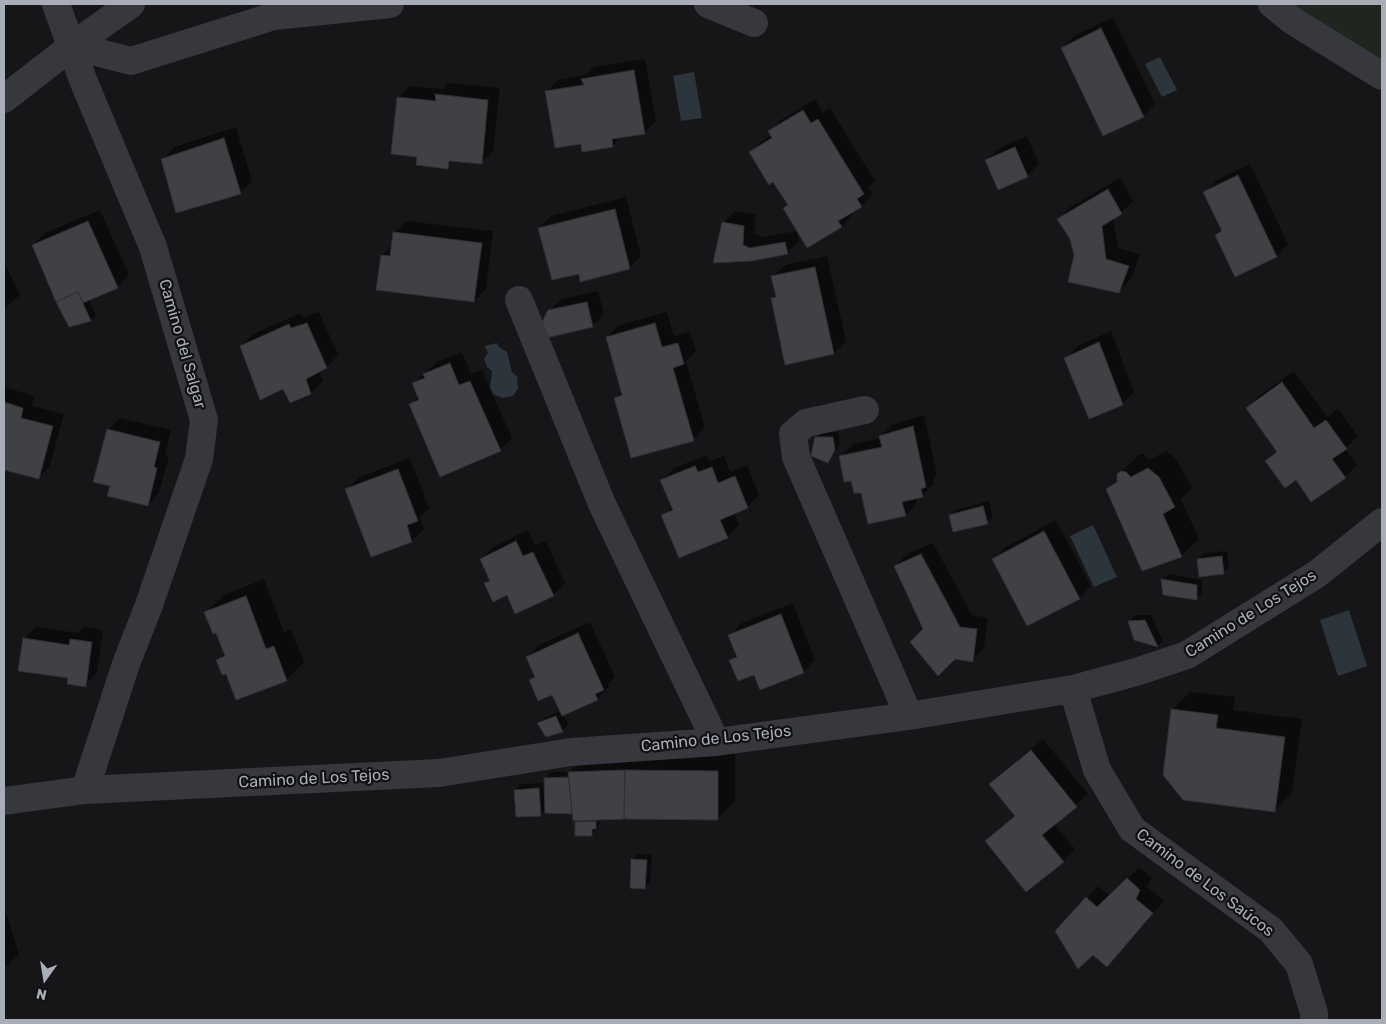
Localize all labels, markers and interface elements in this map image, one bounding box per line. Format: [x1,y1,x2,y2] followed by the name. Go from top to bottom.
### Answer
[154,277,210,411] street label: Camino del Salgar
[1182,566,1320,662] street label: Camino de Los Tejos
[640,722,792,756] street label: Camino de Los Tejos
[238,765,390,793] street label: Camino de Los Tejos
[1132,825,1278,941] street label: Camino de Los Saúcos
[20,954,70,1004] north arrow
[35,985,48,1004] text: N

